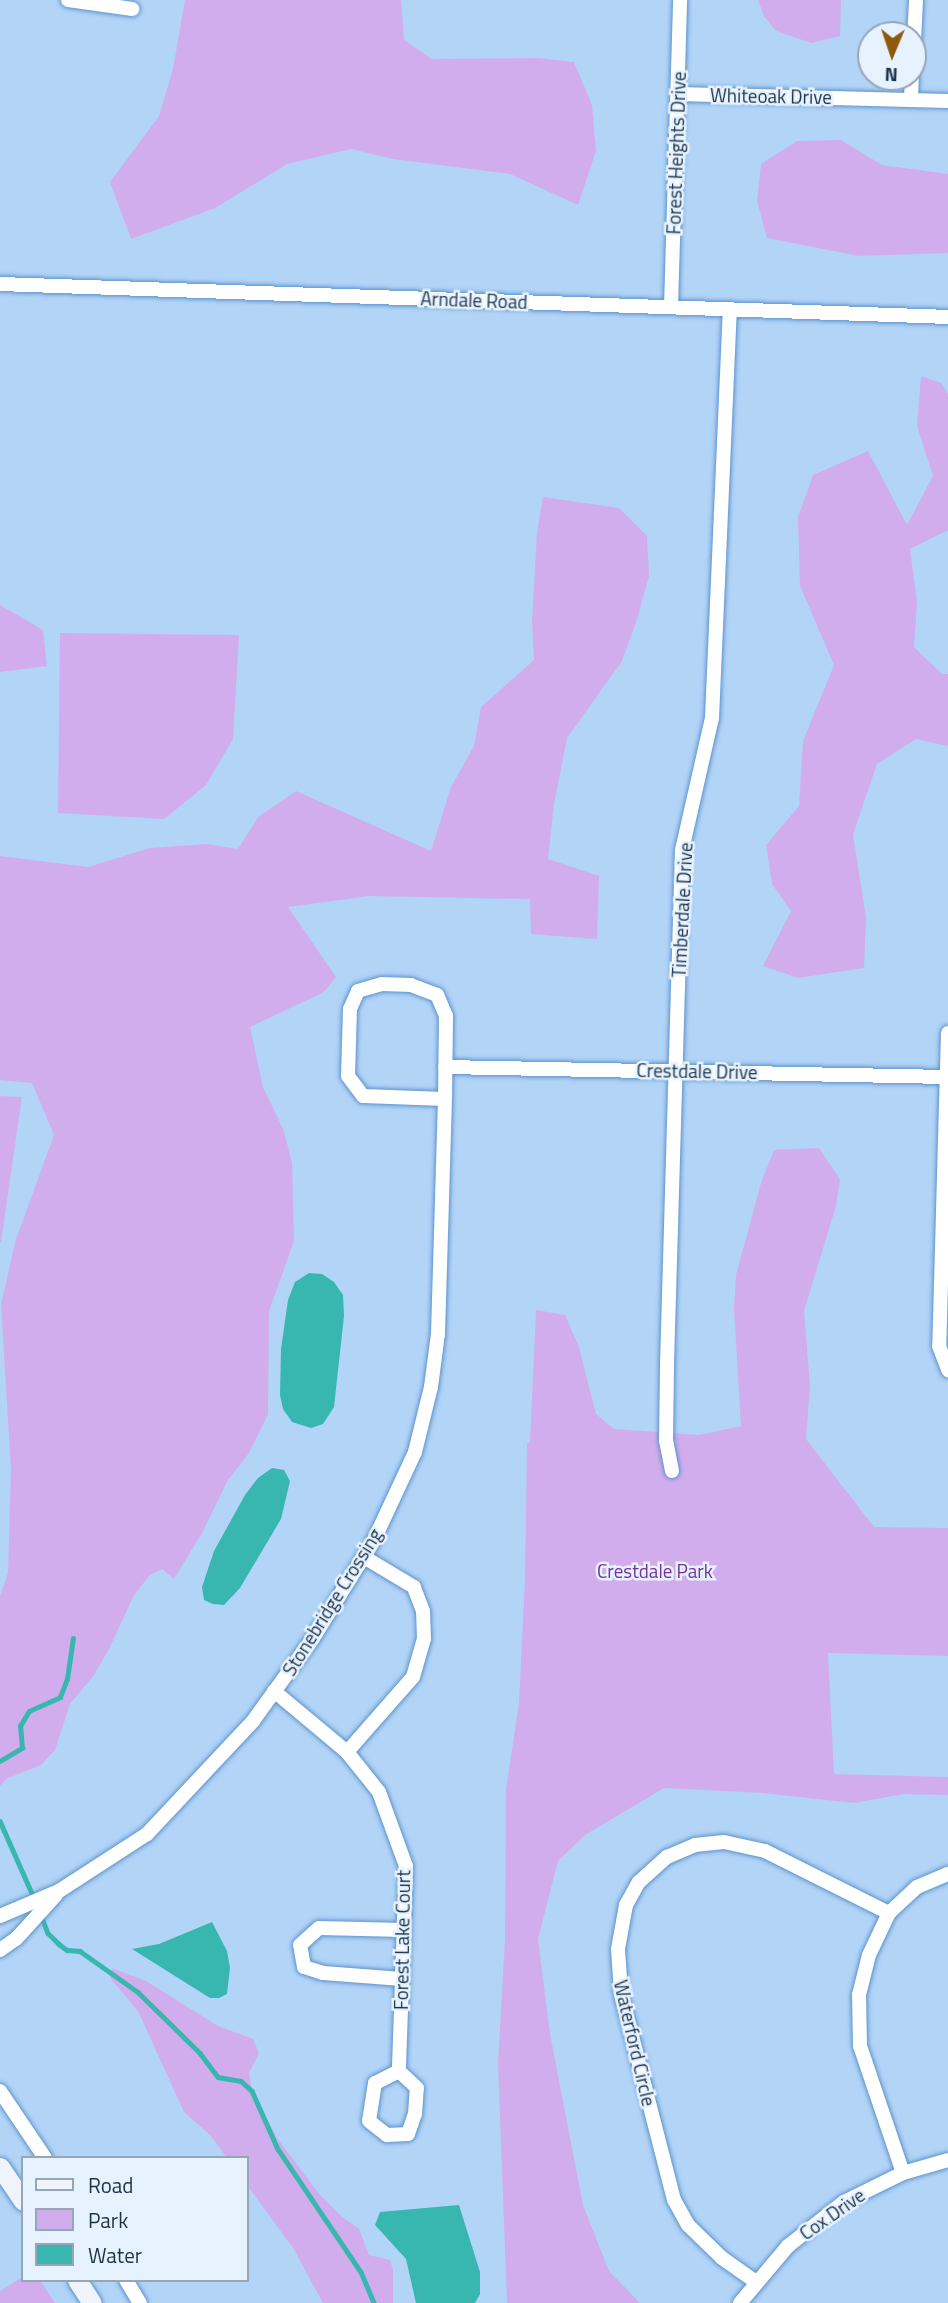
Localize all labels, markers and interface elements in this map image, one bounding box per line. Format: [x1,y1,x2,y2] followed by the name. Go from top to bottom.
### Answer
[857,21,927,91] north arrow
[884,61,898,90] text: N
[662,71,690,235] street label: Forest Heights Drive
[710,84,832,108] street label: Whiteoak Drive
[420,287,528,313] street label: Arndale Road
[667,842,697,978] street label: Timberdale Drive
[636,1059,758,1083] street label: Crestdale Drive
[277,1524,387,1680] street label: Stonebridge Crossing
[597,1560,713,1582] park label: Crestdale Park
[389,1870,415,2010] street label: Forest Lake Court
[609,1978,661,2108] street label: Waterford Circle
[21,2156,248,2282] legend
[88,2169,133,2201] text: Road
[795,2183,869,2245] street label: Cox Drive
[88,2204,128,2236] text: Park
[88,2239,142,2271] text: Water

